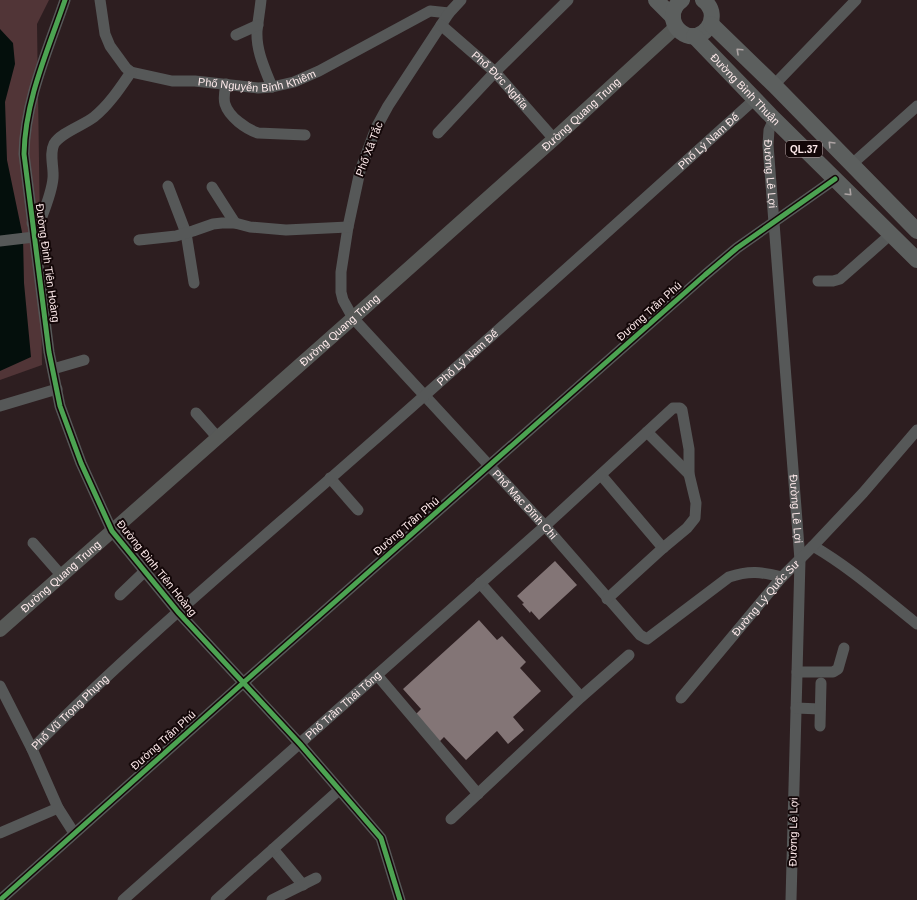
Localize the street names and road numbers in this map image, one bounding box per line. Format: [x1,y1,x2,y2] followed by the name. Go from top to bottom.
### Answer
[470,49,531,112] street label: Phố Đức Nghĩa
[708,51,783,128] street label: Đường Bình Thuận
[197,67,318,94] street label: Phố Nguyễn Bỉnh Khiêm
[539,75,623,153] street label: Đường Quang Trung
[676,110,741,171] street label: Phố Lý Nam Đế
[353,120,385,178] street label: Phố Xã Tắc
[762,139,779,209] street label: Đường Lê Lợi
[786,141,822,157] road number: QL.37
[34,203,62,323] street label: Đường Đinh Tiên Hoàng
[614,279,684,343] street label: Đường Trần Phú
[297,292,382,368] street label: Đường Quang Trung
[434,327,501,388] street label: Phố Lý Nam Đế
[490,467,559,541] street label: Phố Mạc Đĩnh Chi
[787,474,805,544] street label: Đường Lê Lợi
[371,494,441,558] street label: Đường Trần Phú
[115,518,199,618] street label: Đường Đinh Tiên Hoàng
[18,538,103,615] street label: Đường Quang Trung
[729,557,802,638] street label: Đường Lý Quốc Sư
[303,668,383,742] street label: Phố Trần Thái Tông
[29,672,111,752] street label: Phố Vũ Trọng Phụng
[128,708,198,772] street label: Đường Trần Phú
[786,797,800,867] street label: Đường Lê Lợi

